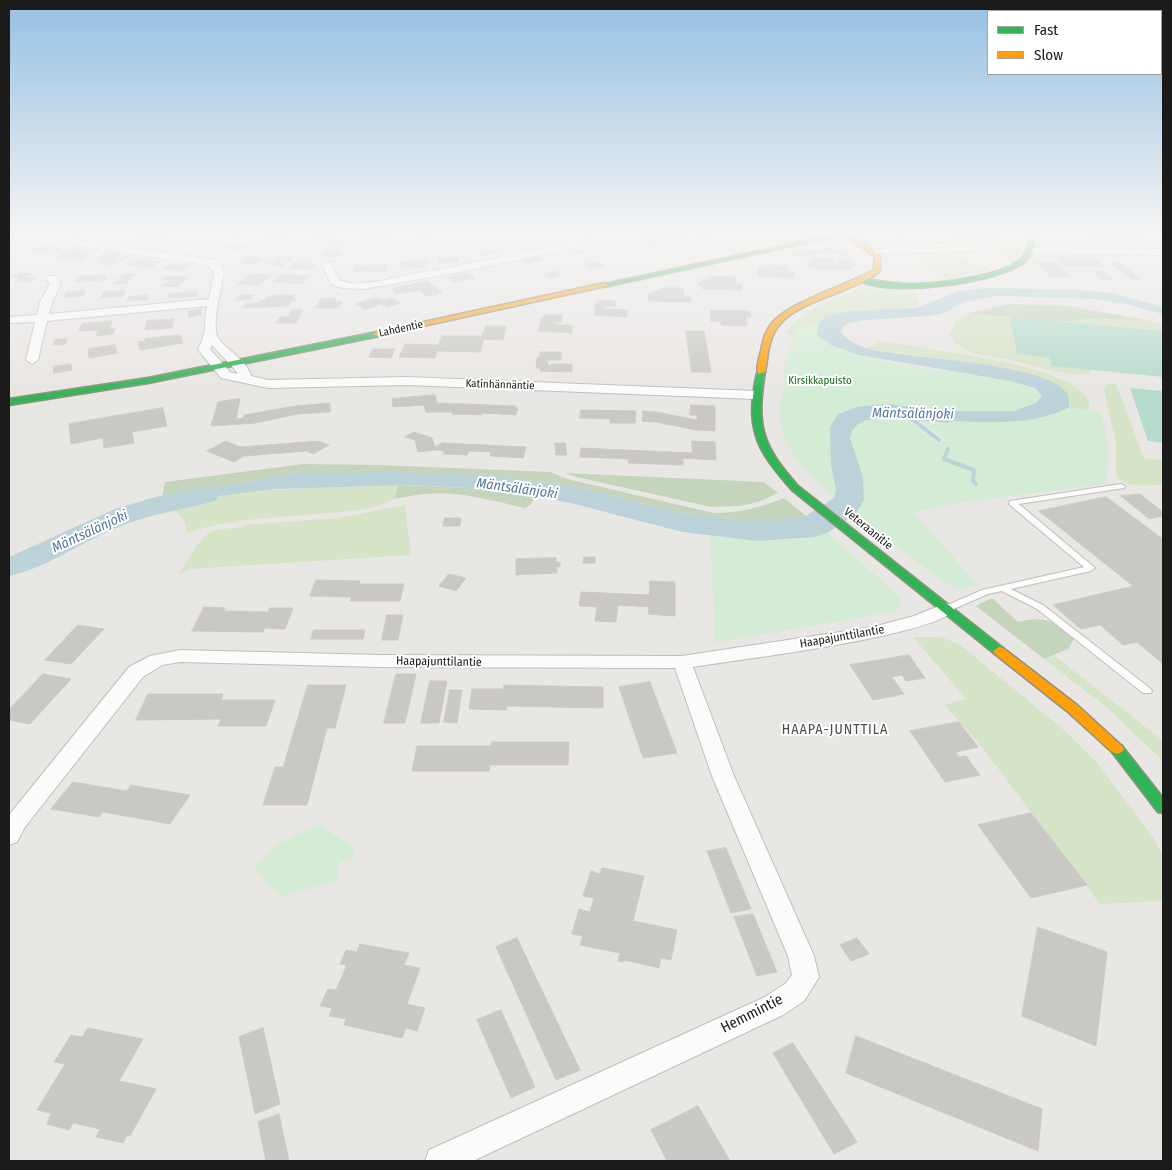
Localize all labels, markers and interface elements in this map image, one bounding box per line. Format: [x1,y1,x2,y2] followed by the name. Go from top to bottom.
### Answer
[987,10,1162,75] legend
[1034,21,1058,39] text: Fast
[1034,46,1063,64] text: Slow
[378,318,424,340] street label: Lahdentie
[788,374,852,388] park label: Kirsikkapuisto
[465,377,535,393] street label: Katinhännäntie
[872,405,954,423] water label: Mäntsälänjoki
[475,475,559,503] water label: Mäntsälänjoki
[840,505,896,553] street label: Veteraanitie
[49,507,131,557] water label: Mäntsälänjoki
[799,622,885,652] street label: Haapajunttilantie
[396,654,482,670] street label: Haapajunttilantie
[780,722,890,738] district label: HAAPA-JUNTTILA
[718,991,786,1037] street label: Hemmintie

